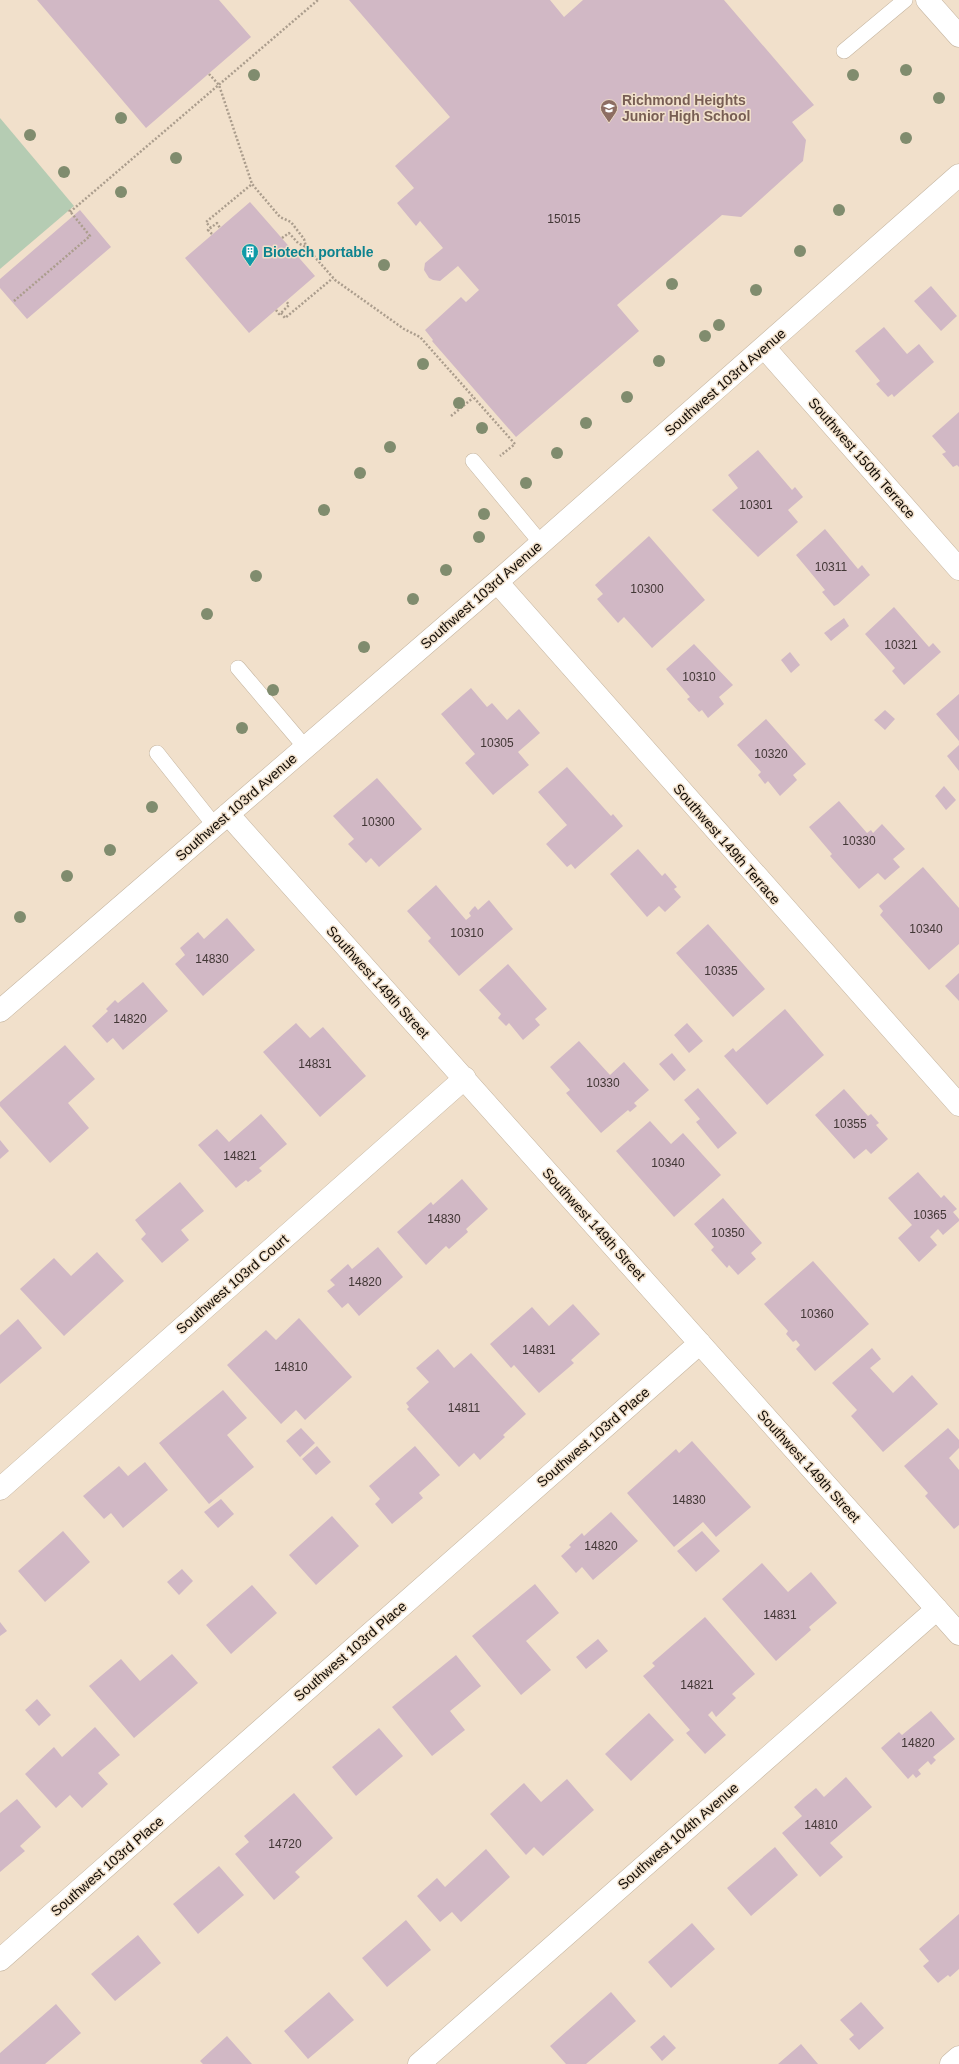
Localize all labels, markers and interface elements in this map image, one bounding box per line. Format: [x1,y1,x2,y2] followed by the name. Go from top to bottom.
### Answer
[622,92,750,124] place label: Richmond Heights Junior High School
[599,98,619,123] school or university icon: Richmond Heights Junior High School
[547,212,581,226] house number: 15015
[240,242,260,267] building icon: Biotech portable
[263,244,374,260] place label: Biotech portable
[661,325,789,439] street label: Southwest 103rd Avenue
[805,394,919,522] street label: Southwest 150th Terrace
[739,498,773,512] house number: 10301
[417,538,545,652] street label: Southwest 103rd Avenue
[815,560,848,574] house number: 10311
[630,582,664,596] house number: 10300
[884,638,918,652] house number: 10321
[682,670,716,684] house number: 10310
[480,736,514,750] house number: 10305
[754,747,788,761] house number: 10320
[172,750,300,864] street label: Southwest 103rd Avenue
[670,780,784,908] street label: Southwest 149th Terrace
[361,815,395,829] house number: 10300
[842,834,876,848] house number: 10330
[909,922,943,936] house number: 10340
[323,923,433,1042] street label: Southwest 149th Street
[450,926,484,940] house number: 10310
[195,952,229,966] house number: 14830
[704,964,738,978] house number: 10335
[113,1012,147,1026] house number: 14820
[298,1057,332,1071] house number: 14831
[586,1076,620,1090] house number: 10330
[833,1117,867,1131] house number: 10355
[223,1149,257,1163] house number: 14821
[651,1156,685,1170] house number: 10340
[539,1165,649,1284] street label: Southwest 149th Street
[913,1208,947,1222] house number: 10365
[427,1212,461,1226] house number: 14830
[711,1226,745,1240] house number: 10350
[173,1231,291,1337] street label: Southwest 103rd Court
[348,1275,382,1289] house number: 14820
[800,1307,834,1321] house number: 10360
[522,1343,556,1357] house number: 14831
[274,1360,308,1374] house number: 14810
[533,1384,653,1490] street label: Southwest 103rd Place
[448,1401,481,1415] house number: 14811
[754,1407,864,1526] street label: Southwest 149th Street
[672,1493,706,1507] house number: 14830
[584,1539,618,1553] house number: 14820
[290,1598,410,1704] street label: Southwest 103rd Place
[763,1608,797,1622] house number: 14831
[680,1678,714,1692] house number: 14821
[901,1736,935,1750] house number: 14820
[614,1779,742,1893] street label: Southwest 104th Avenue
[47,1813,167,1919] street label: Southwest 103rd Place
[804,1818,838,1832] house number: 14810
[268,1837,302,1851] house number: 14720

